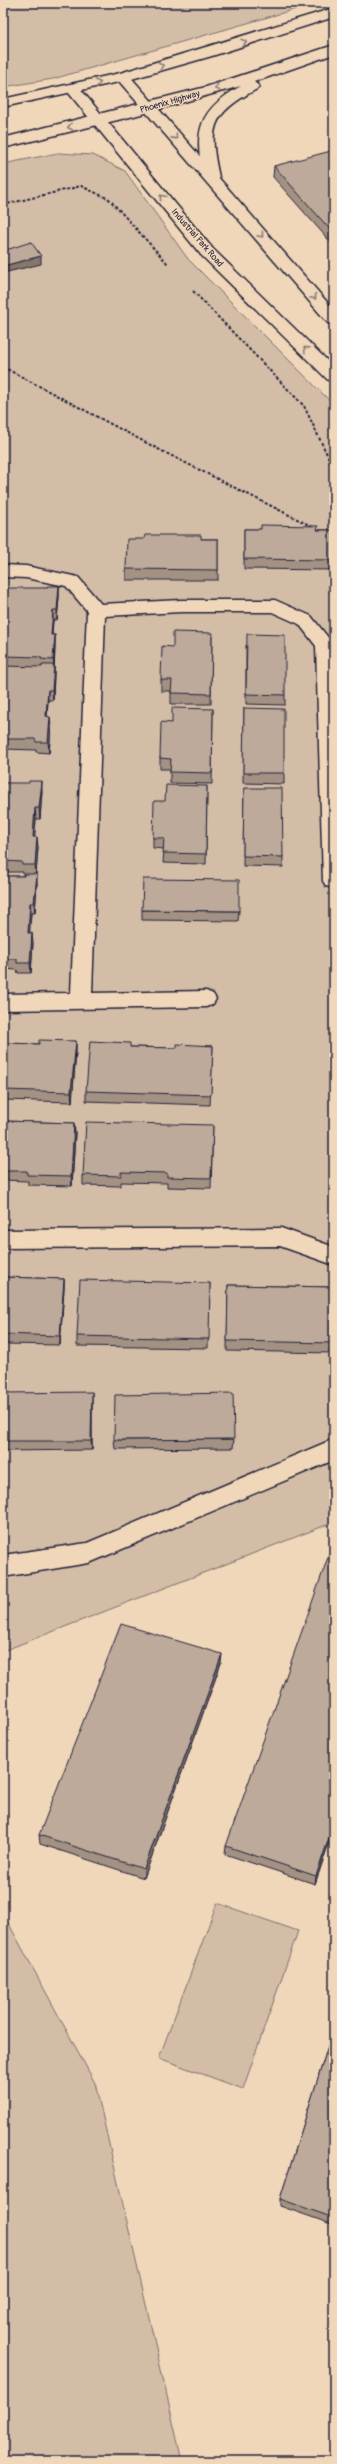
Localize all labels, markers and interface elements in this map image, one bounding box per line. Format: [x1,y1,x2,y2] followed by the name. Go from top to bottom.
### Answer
[240,38,247,46] one-way arrow
[157,62,164,71] one-way arrow
[95,80,102,88] one-way arrow
[214,83,221,92] one-way arrow
[139,88,201,116] street label: Phoenix Highway
[67,123,74,131] one-way arrow
[170,132,178,140] one-way arrow
[159,194,166,202] one-way arrow
[169,207,225,269] street label: Industrial Park Road
[256,230,263,237] one-way arrow
[310,293,317,300] one-way arrow
[303,346,311,354] one-way arrow

